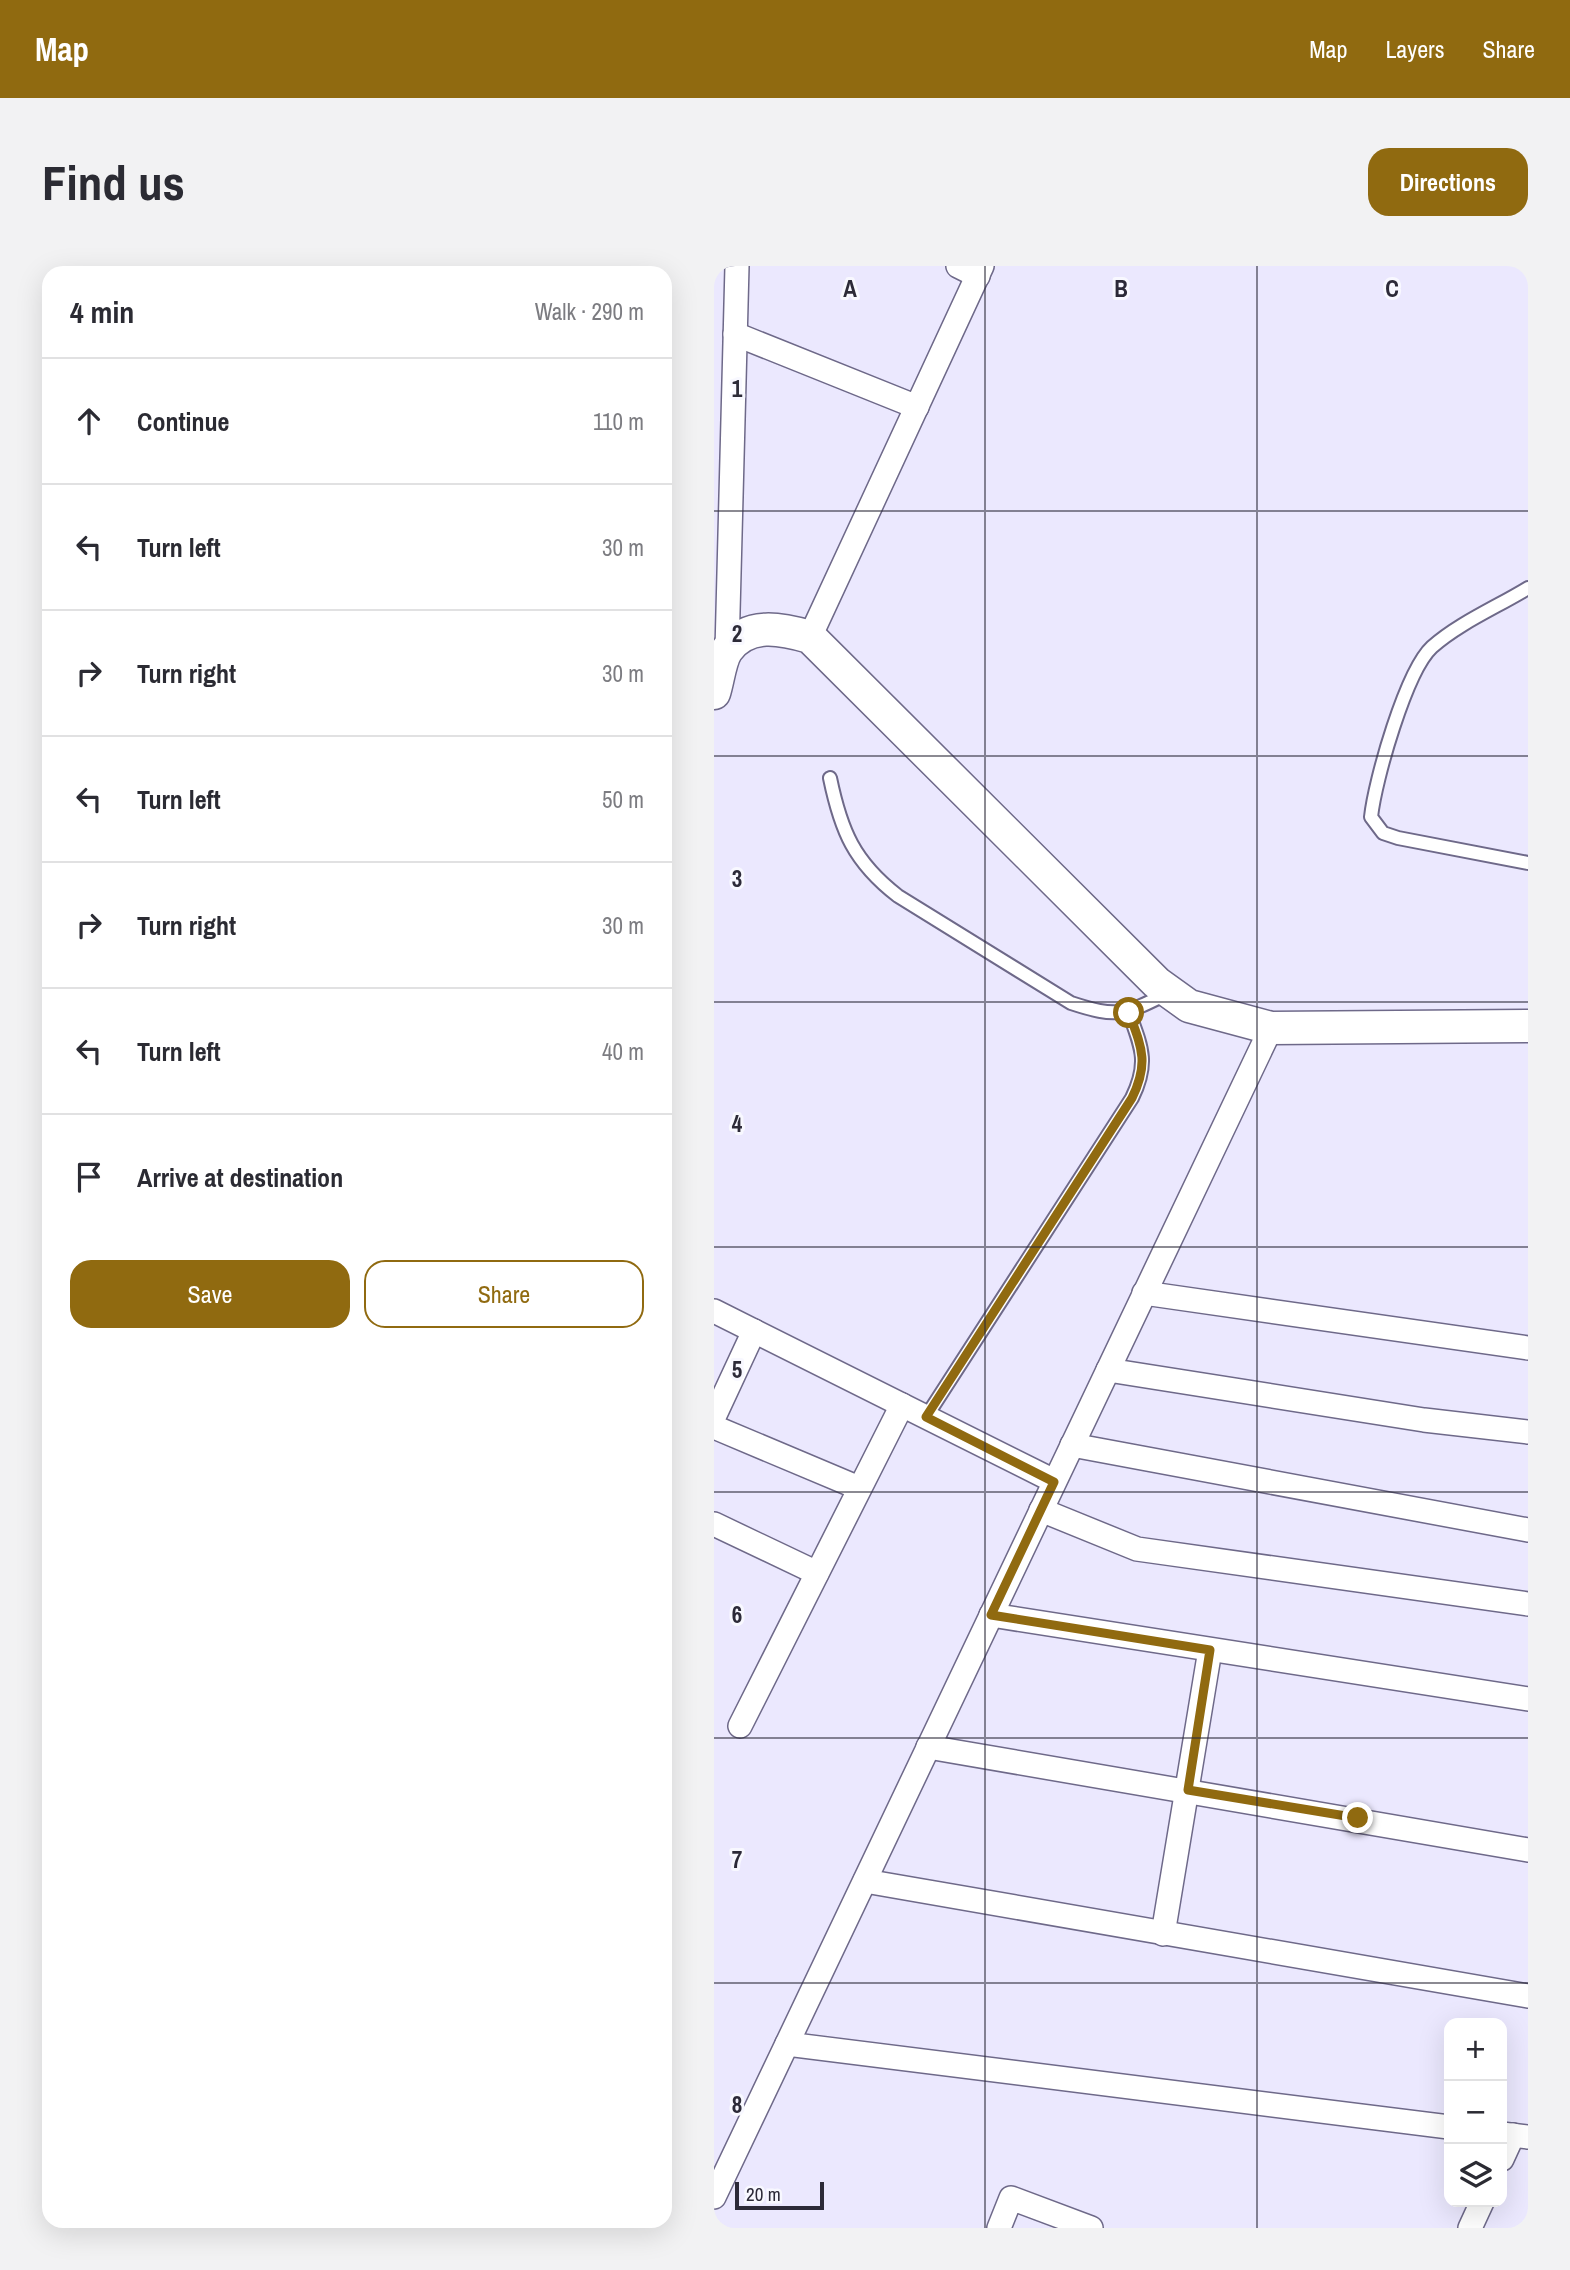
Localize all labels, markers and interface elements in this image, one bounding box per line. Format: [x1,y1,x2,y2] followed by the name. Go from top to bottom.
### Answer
[35,27,89,71] text: Map
[1309,33,1347,65] text: Map
[1385,33,1444,65] text: Layers
[1482,33,1535,65] text: Share
[1368,148,1528,216] button: Directions
[42,149,185,215] text: Find us
[843,273,857,304] text: A
[1114,273,1128,304] text: B
[1385,273,1399,304] text: C
[70,292,134,332] text: 4 min
[535,296,644,327] text: Walk · 290 m
[732,373,743,404] text: 1
[70,402,108,440] icon: ahead
[137,404,229,439] text: Continue
[593,406,644,437] text: 110 m
[70,528,108,566] icon: left
[137,530,221,565] text: Turn left
[602,532,644,563] text: 30 m
[732,618,742,649] text: 2
[70,654,108,692] icon: right
[137,656,236,691] text: Turn right
[602,658,644,689] text: 30 m
[70,780,108,818] icon: left
[137,782,221,817] text: Turn left
[602,784,644,815] text: 50 m
[732,863,742,894] text: 3
[70,906,108,944] icon: right
[137,908,236,943] text: Turn right
[602,910,644,941] text: 30 m
[1113,997,1144,1028] route start
[70,1032,108,1070] icon: left
[137,1034,221,1069] text: Turn left
[602,1036,644,1067] text: 40 m
[732,1108,743,1139] text: 4
[70,1158,108,1196] icon: arrive
[137,1160,343,1195] text: Arrive at destination
[70,1260,350,1328] button: Save
[364,1260,644,1328] button: Share
[732,1354,742,1385] text: 5
[732,1599,742,1630] text: 6
[1342,1802,1373,1833] route end
[732,1844,742,1875] text: 7
[1444,2018,1507,2207] map controls
[1444,2018,1507,2081] button: +
[1444,2081,1507,2144] button: −
[732,2089,742,2120] text: 8
[1444,2144,1507,2207] button: layers
[735,2179,824,2211] scale bar
[746,2181,781,2207] text: 20 m

